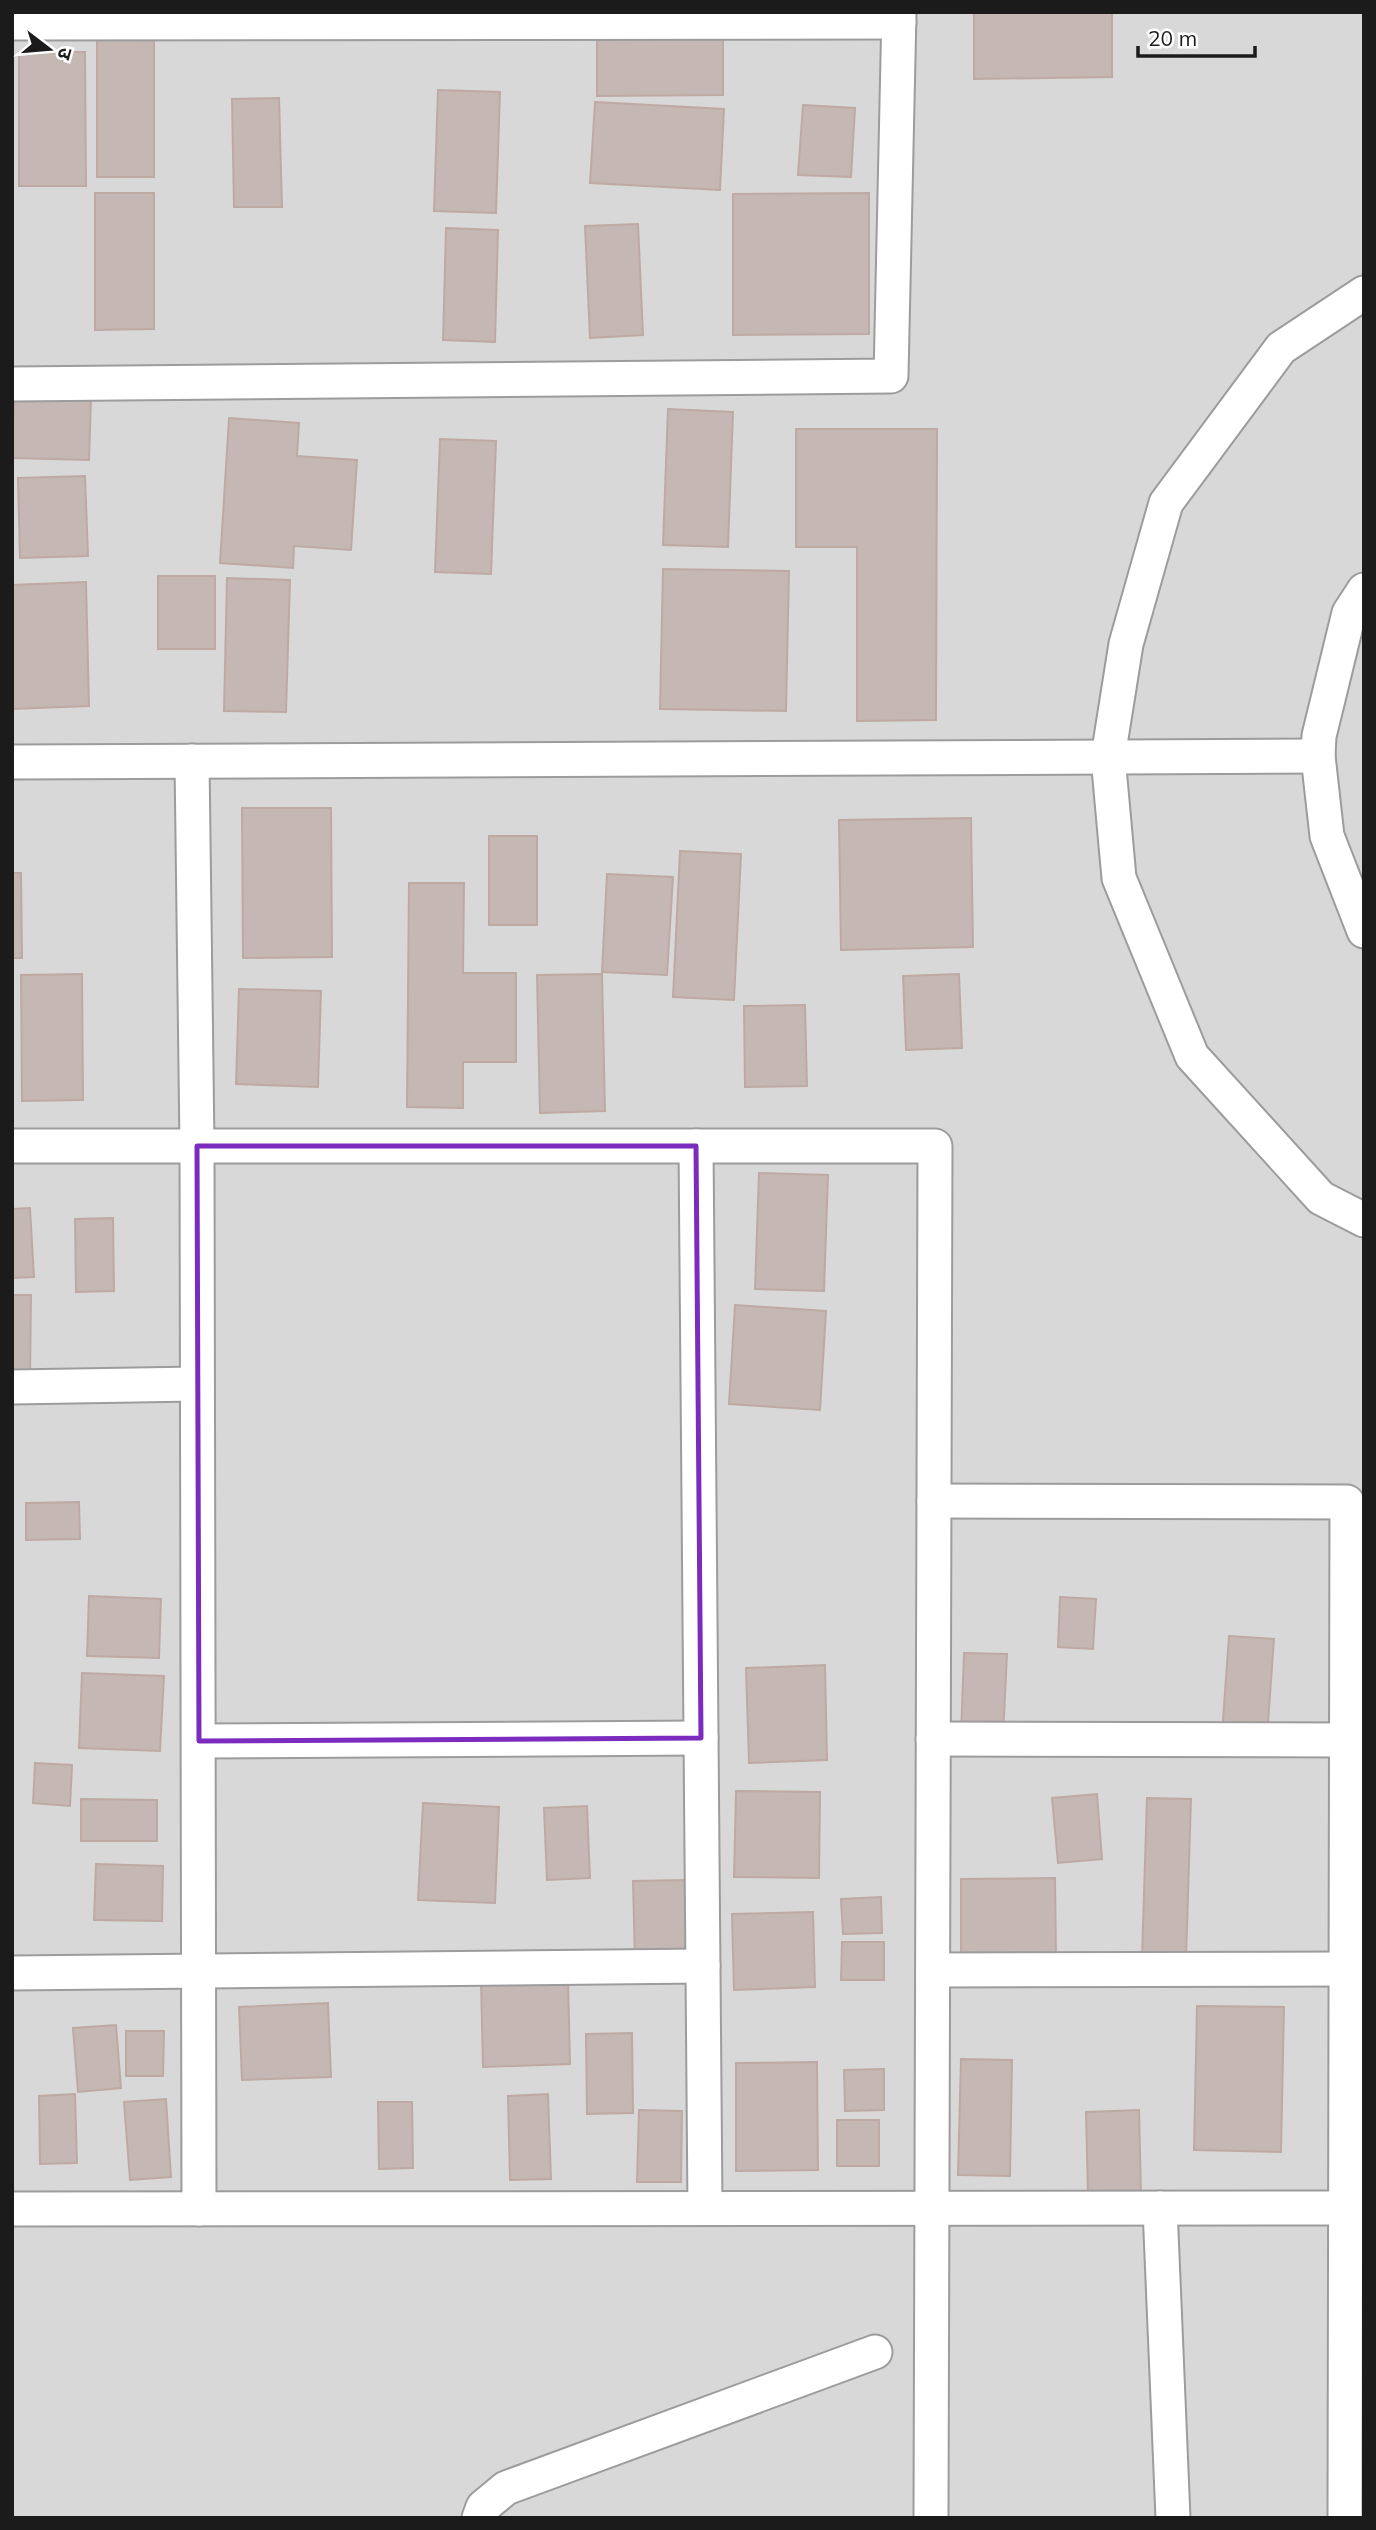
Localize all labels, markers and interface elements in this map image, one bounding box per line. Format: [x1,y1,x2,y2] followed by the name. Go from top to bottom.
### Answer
[14,14,84,84] north arrow
[1138,14,1255,58] scale bar
[1148,25,1197,51] text: 20 m
[52,45,78,63] text: उ

